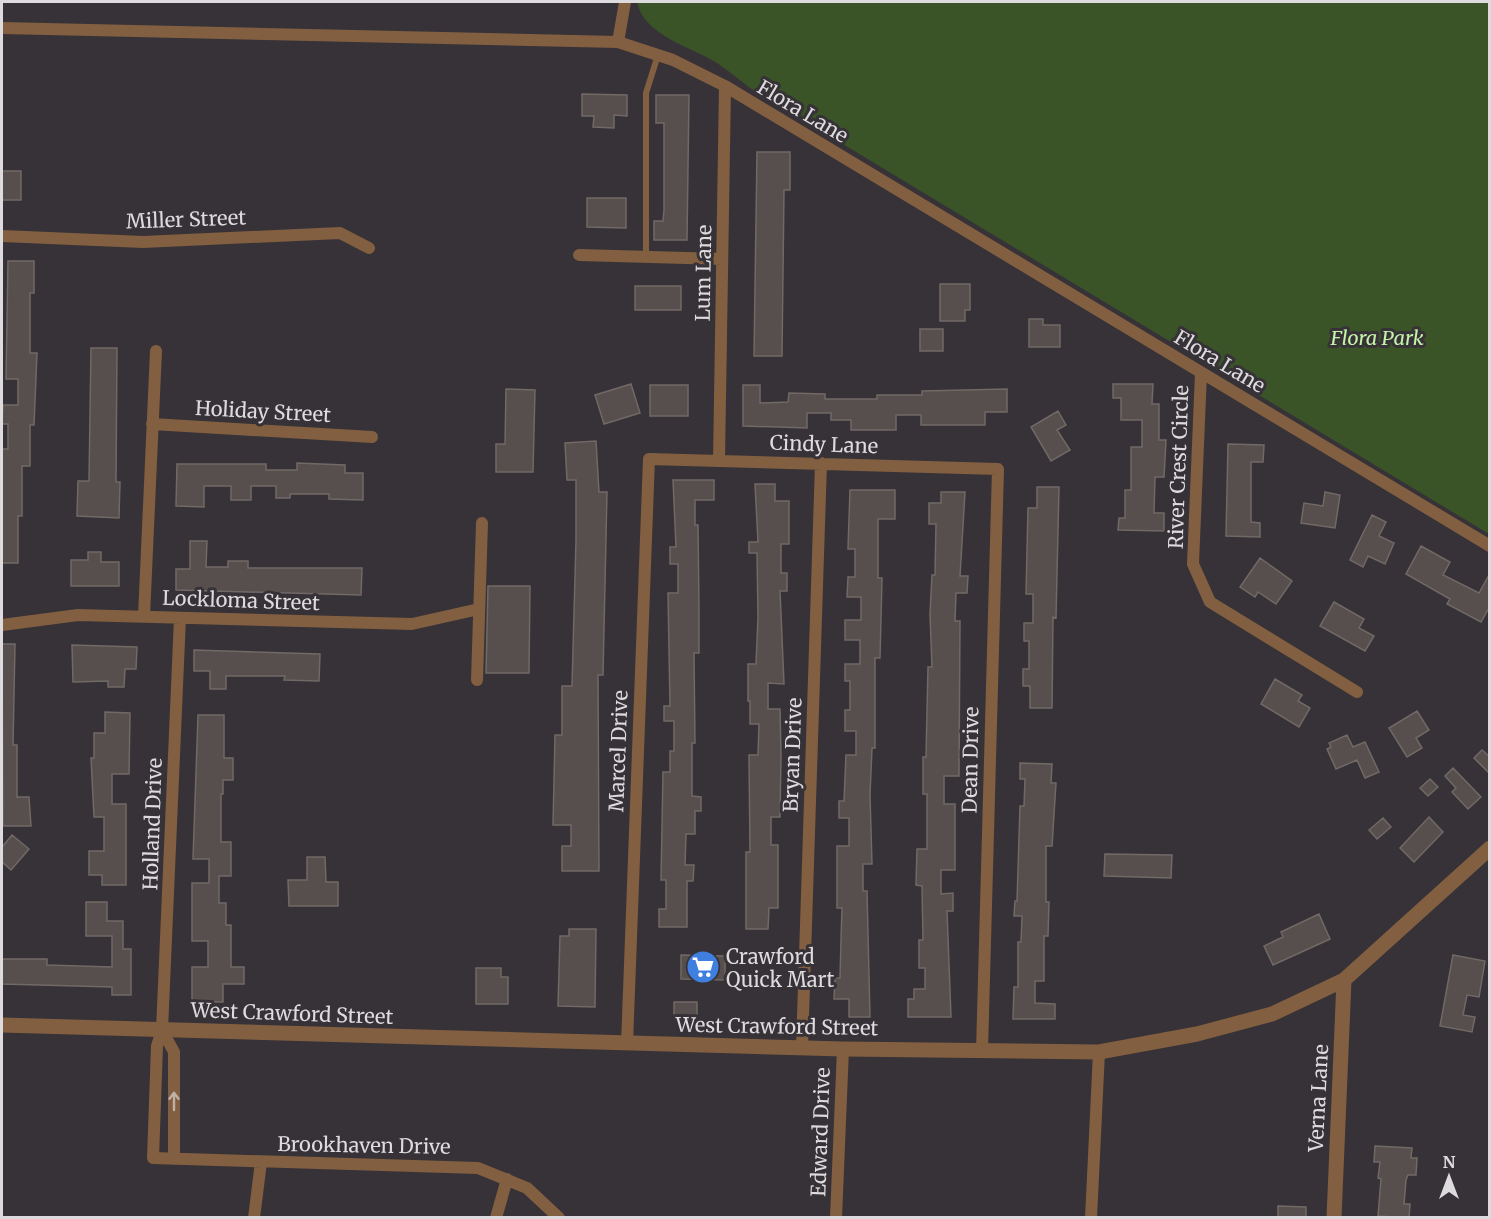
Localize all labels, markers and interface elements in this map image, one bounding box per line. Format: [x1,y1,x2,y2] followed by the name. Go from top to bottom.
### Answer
[753,74,853,148] street label: Flora Lane
[126,204,247,234] street label: Miller Street
[690,224,716,322] street label: Lum Lane
[1170,324,1270,398] street label: Flora Lane
[1329,325,1424,350] park label: Flora Park
[1163,385,1193,549] street label: River Crest Circle
[194,395,332,427] street label: Holiday Street
[769,430,879,458] street label: Cindy Lane
[162,585,320,615] street label: Lockloma Street
[603,690,633,812] street label: Marcel Drive
[778,697,806,813] street label: Bryan Drive
[957,707,983,813] street label: Dean Drive
[137,757,167,891] street label: Holland Drive
[726,944,834,992] place label: Crawford Quick Mart
[685,949,721,985] supermarket icon: Crawford Quick Mart
[189,997,394,1029] street label: West Crawford Street
[675,1012,879,1040] street label: West Crawford Street
[1303,1044,1333,1153] street label: Verna Lane
[805,1067,835,1197] street label: Edward Drive
[168,1091,180,1111] one-way arrow
[277,1131,451,1159] street label: Brookhaven Drive
[1419,1147,1479,1207] north arrow
[1443,1152,1456,1172] text: N

